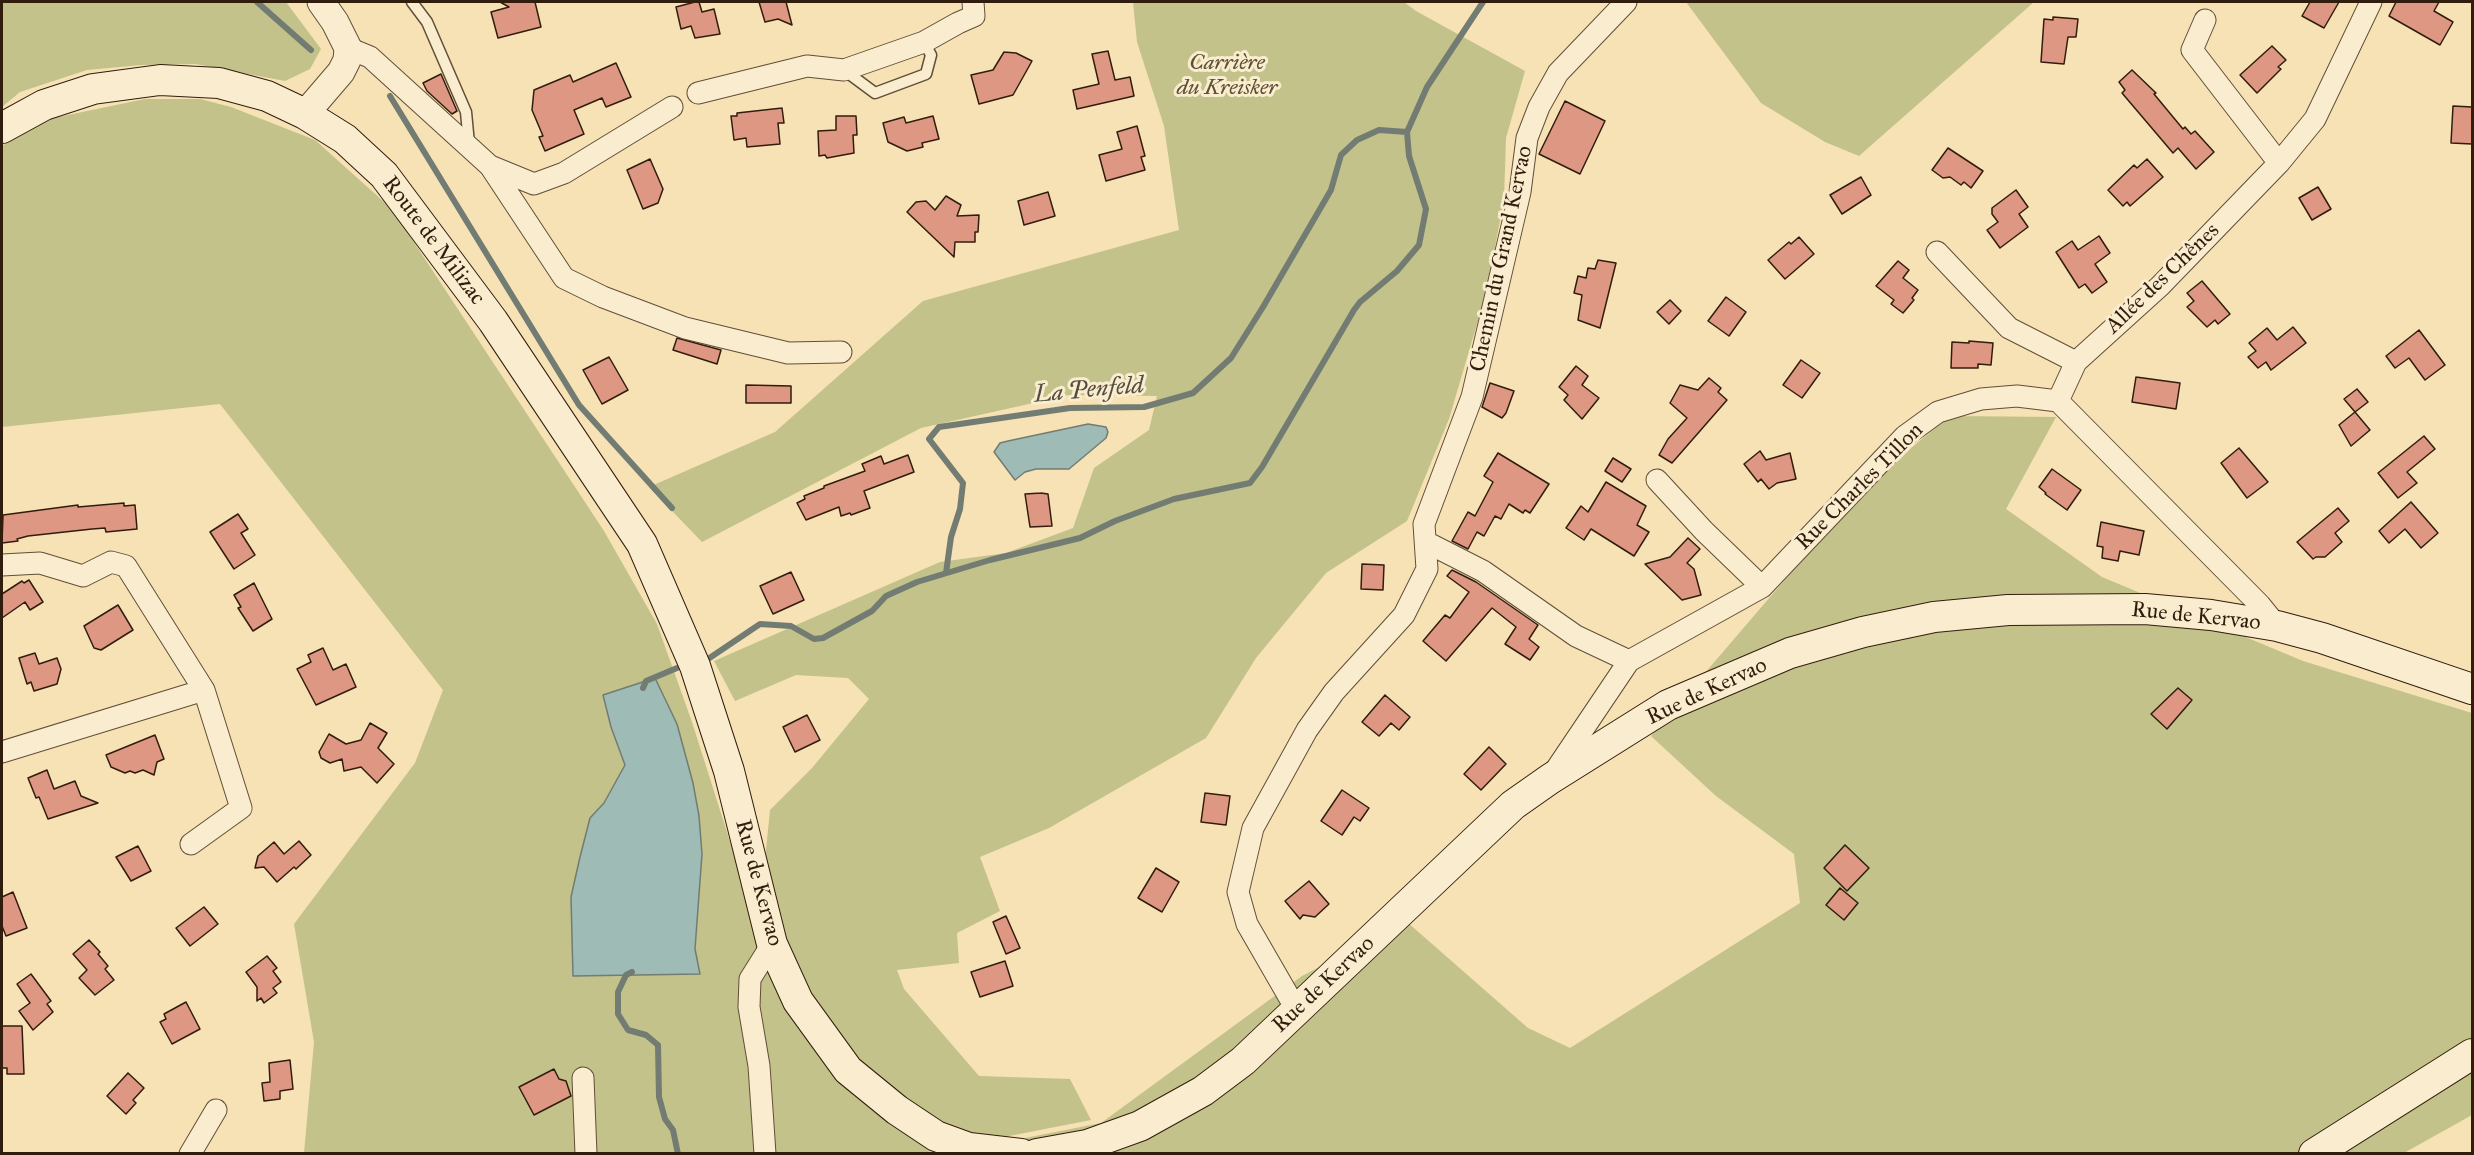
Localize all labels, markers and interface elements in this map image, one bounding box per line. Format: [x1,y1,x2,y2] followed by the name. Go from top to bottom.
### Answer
[1177,51,1277,102] park label: Carrière du Kreisker
[1465,144,1539,374] street label: Chemin du Grand Kervao
[376,171,490,311] street label: Route de Milizac
[2101,218,2225,340] street label: Allée des Chênes
[1033,372,1145,410] water label: La Penfeld
[1791,418,1929,556] street label: Rue Charles Tillon
[2130,597,2262,637] street label: Rue de Kervao
[1643,653,1771,731] street label: Rue de Kervao
[728,817,788,949] street label: Rue de Kervao
[1267,931,1381,1039] street label: Rue de Kervao

